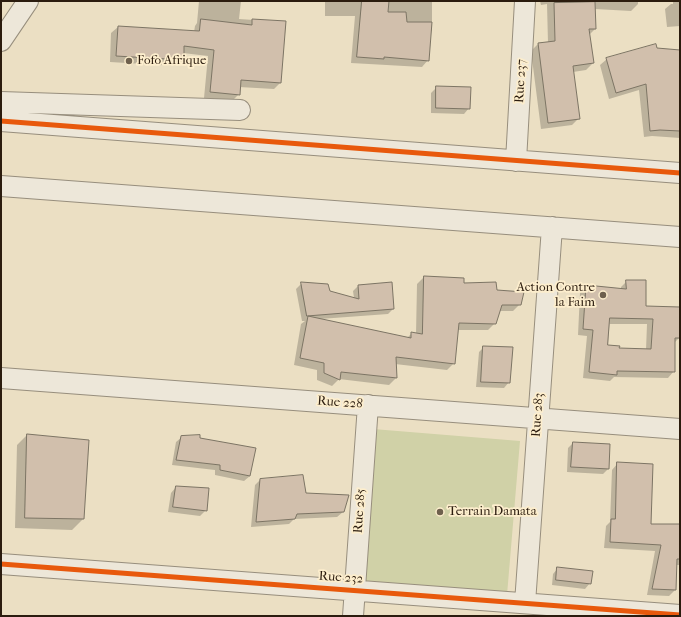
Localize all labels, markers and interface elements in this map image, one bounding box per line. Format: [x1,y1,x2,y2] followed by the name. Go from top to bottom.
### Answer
[137,53,206,69] place label: Fofo Afrique
[124,56,134,66] marker: Fofo Afrique
[512,59,530,103] street label: Rue 237
[516,280,595,311] place label: Action Contre la Faim
[598,290,608,300] marker: Action Contre la Faim
[529,392,547,438] street label: Rue 283
[317,394,363,412] street label: Rue 228
[351,488,369,534] street label: Rue 285
[448,504,537,520] place label: Terrain Damata
[435,507,445,517] marker: Terrain Damata
[318,569,364,587] street label: Rue 232

